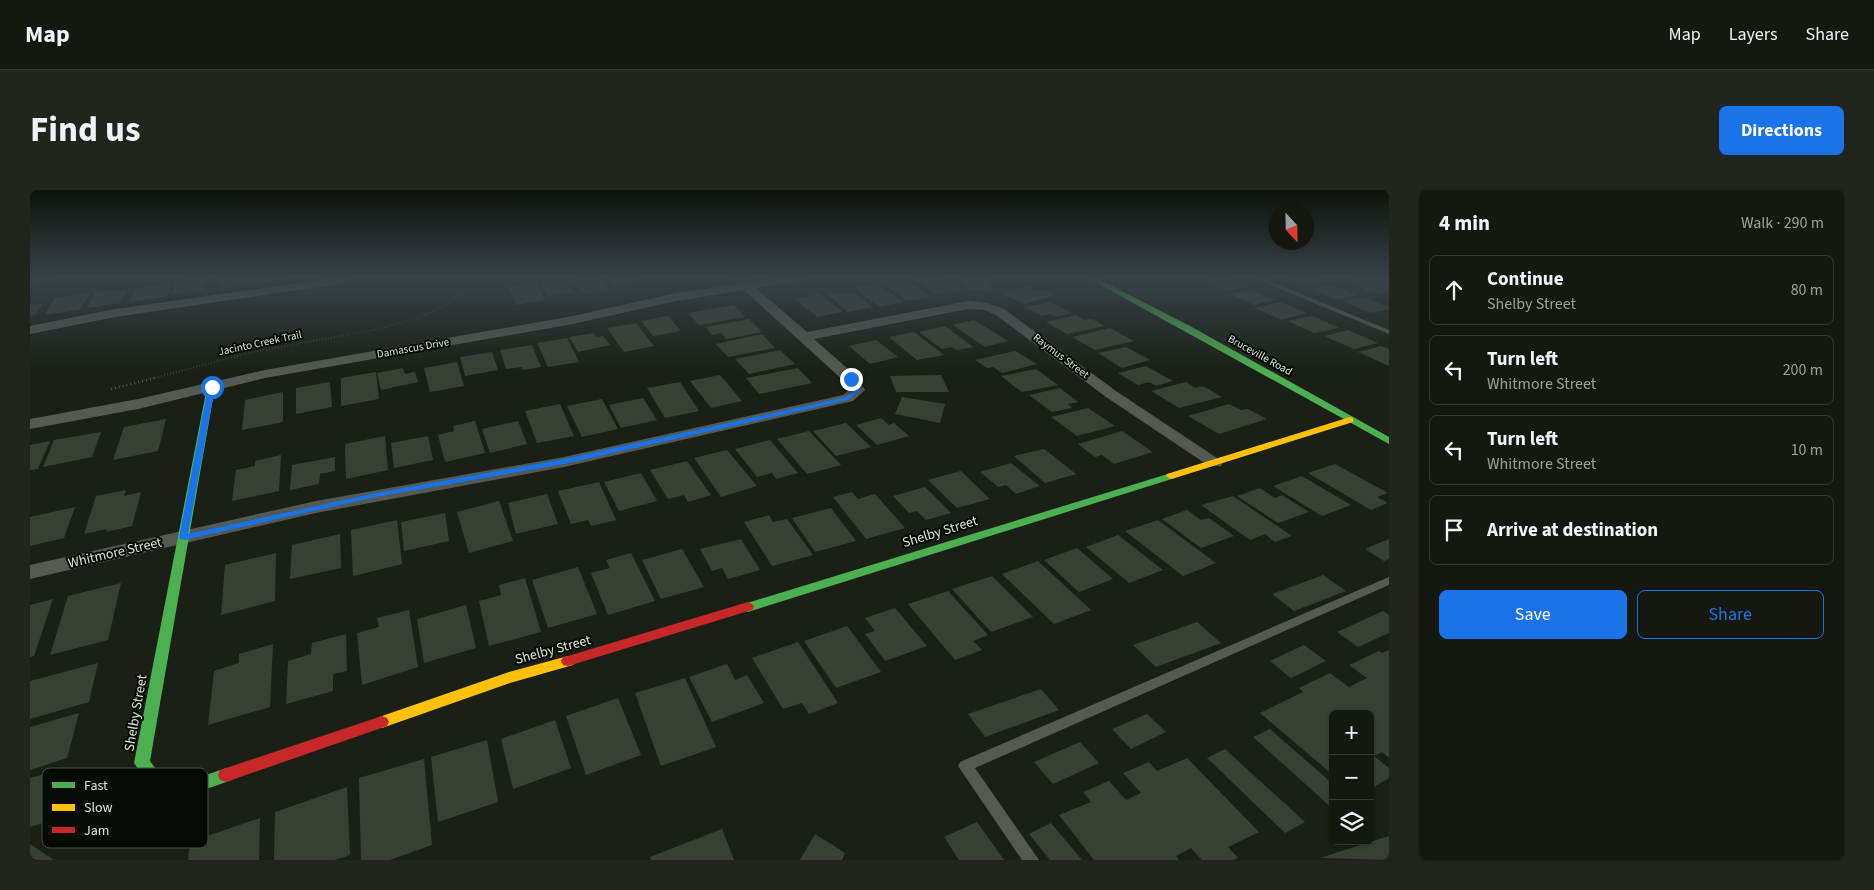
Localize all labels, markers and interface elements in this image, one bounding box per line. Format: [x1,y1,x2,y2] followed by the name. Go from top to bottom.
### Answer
[25,17,70,52] text: Map
[1669,22,1701,47] text: Map
[1729,22,1778,47] text: Layers
[1806,22,1849,47] text: Share
[30,105,140,155] text: Find us
[1719,106,1844,155] button: Directions
[1269,205,1314,250] north arrow
[1439,208,1490,238] text: 4 min
[1741,212,1824,234] text: Walk · 290 m
[1487,266,1564,293] text: Continue
[1440,276,1468,304] icon: ahead
[1791,279,1823,301] text: 80 m
[1487,293,1576,315] text: Shelby Street
[217,327,303,359] street label: Jacinto Creek Trail
[1030,330,1092,382] street label: Raymus Street
[1225,331,1295,379] street label: Bruceville Road
[376,334,451,362] street label: Damascus Drive
[1487,346,1558,373] text: Turn left
[1440,356,1468,384] icon: left
[1783,359,1823,381] text: 200 m
[840,368,863,391] route end
[1487,373,1596,395] text: Whitmore Street
[201,376,224,399] route start
[1487,426,1558,453] text: Turn left
[1440,436,1468,464] icon: left
[1791,439,1823,461] text: 10 m
[1487,453,1596,475] text: Whitmore Street
[900,511,980,553] street label: Shelby Street
[1440,516,1468,544] icon: arrive
[1487,517,1658,544] text: Arrive at destination
[66,532,164,573] street label: Whitmore Street
[1439,590,1627,639] button: Save
[1637,590,1824,639] button: Share
[513,630,593,670] street label: Shelby Street
[119,673,153,753] street label: Shelby Street
[1329,710,1374,845] map controls
[1329,710,1374,755] button: +
[1329,755,1374,800] button: −
[42,768,208,848] legend
[84,776,108,796] text: Fast
[84,798,113,818] text: Slow
[1329,800,1374,845] button: layers
[84,821,109,841] text: Jam

